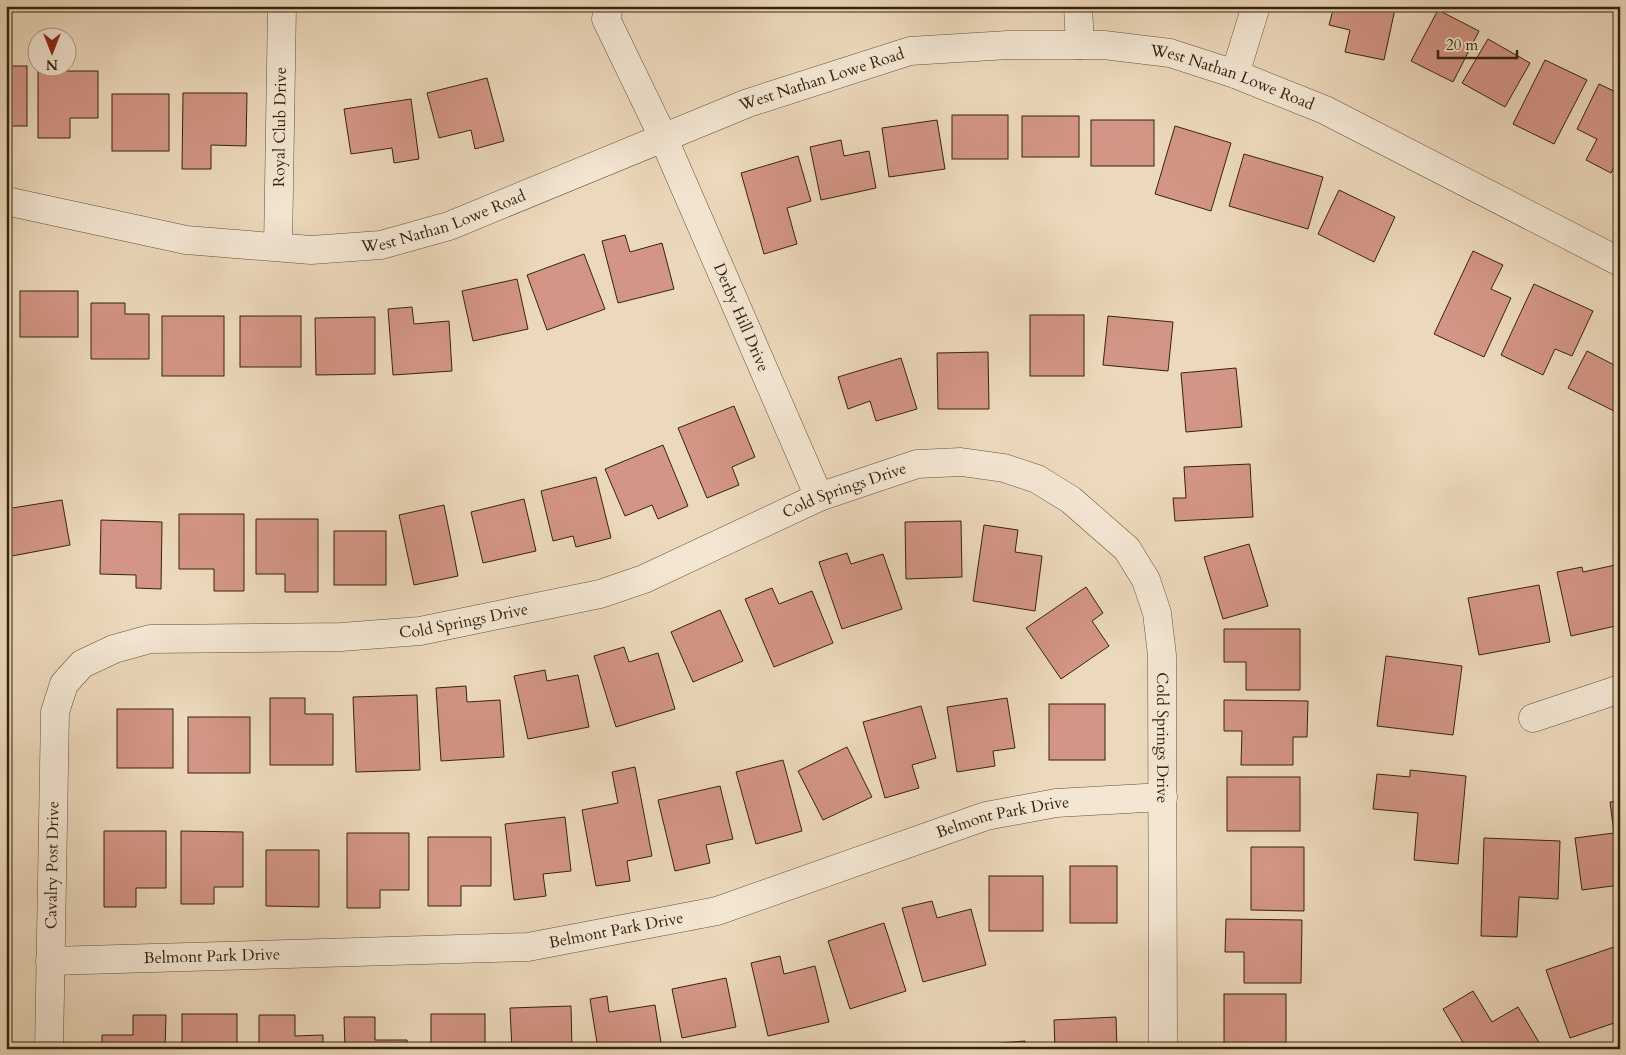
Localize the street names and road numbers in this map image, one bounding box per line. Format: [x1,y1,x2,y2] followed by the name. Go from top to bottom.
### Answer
[1148,40,1318,116] street label: West Nathan Lowe Road
[735,42,907,116] street label: West Nathan Lowe Road
[268,67,292,187] street label: Royal Club Drive
[359,185,529,257] street label: West Nathan Lowe Road
[708,260,774,375] street label: Derby Hill Drive
[779,457,909,524] street label: Cold Springs Drive
[398,598,530,644] street label: Cold Springs Drive
[1151,672,1173,803] street label: Cold Springs Drive
[933,791,1070,844] street label: Belmont Park Drive
[40,801,64,929] street label: Cavalry Post Drive
[547,907,685,954] street label: Belmont Park Drive
[143,943,281,969] street label: Belmont Park Drive

